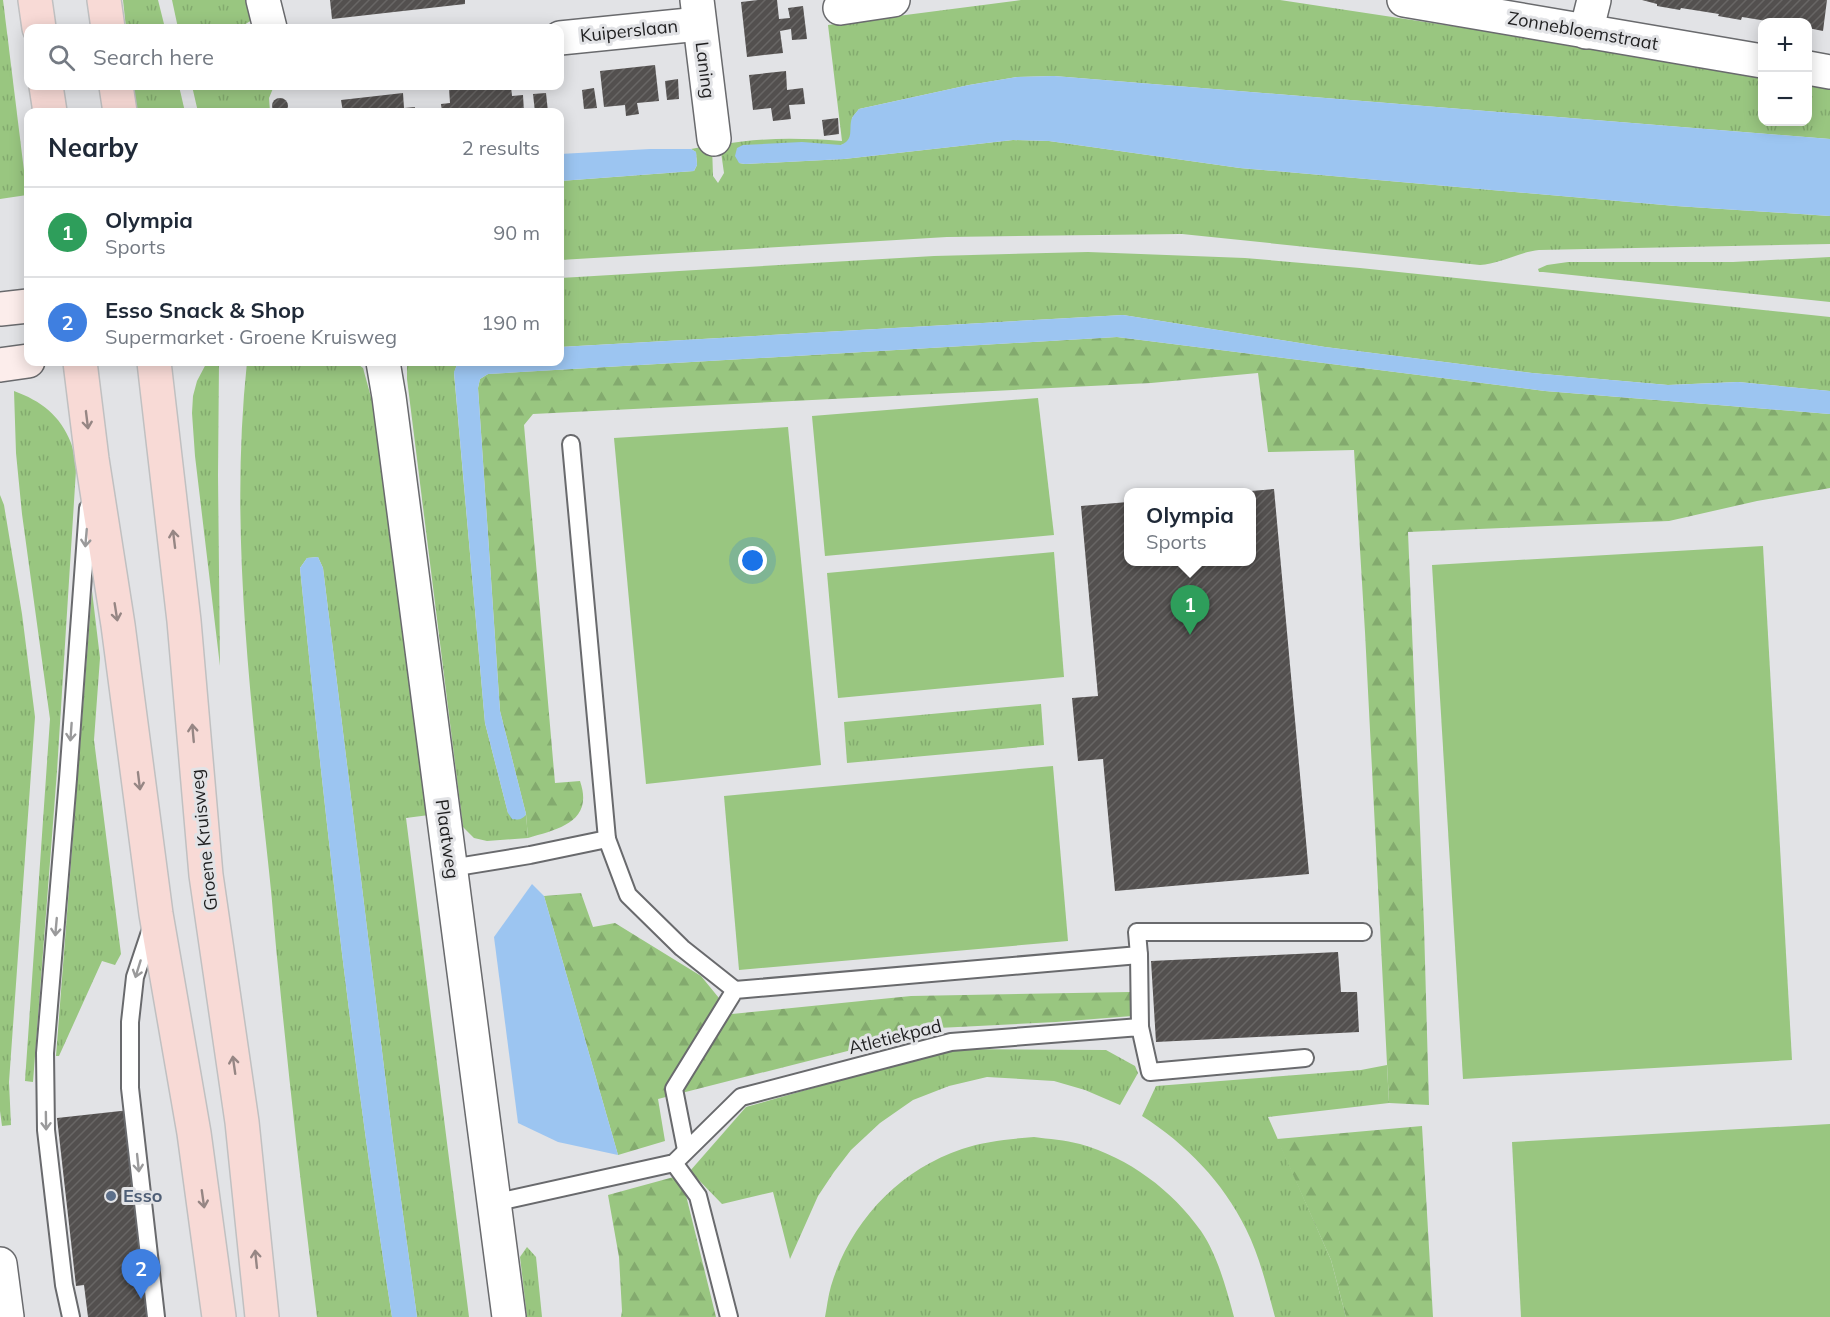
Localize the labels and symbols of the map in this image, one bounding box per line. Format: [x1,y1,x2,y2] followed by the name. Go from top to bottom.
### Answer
[1506,6,1660,55] street label: Zonnebloemstraat
[579,14,679,47] street label: Kuiperslaan
[691,40,720,100] street label: Laning
[82,409,93,429] one-way arrow
[80,528,91,547] one-way arrow
[169,530,180,549] one-way arrow
[738,546,767,575] your location
[1170,586,1210,635] pin: 1
[111,602,122,622] one-way arrow
[65,722,76,742] one-way arrow
[188,724,199,744] one-way arrow
[185,768,222,912] street label: Groene Kruisweg
[133,771,144,790] one-way arrow
[431,798,464,880] street label: Plaatweg
[50,916,61,936] one-way arrow
[132,959,143,978] one-way arrow
[846,1014,944,1059] street label: Atletiekpad
[228,1056,239,1075] one-way arrow
[41,1111,52,1131] one-way arrow
[133,1153,144,1173] one-way arrow
[123,1184,162,1207] place label: Esso
[104,1189,118,1203] marker: Esso
[197,1189,208,1209] one-way arrow
[250,1249,261,1269] one-way arrow
[122,1250,160,1299] pin: 2

